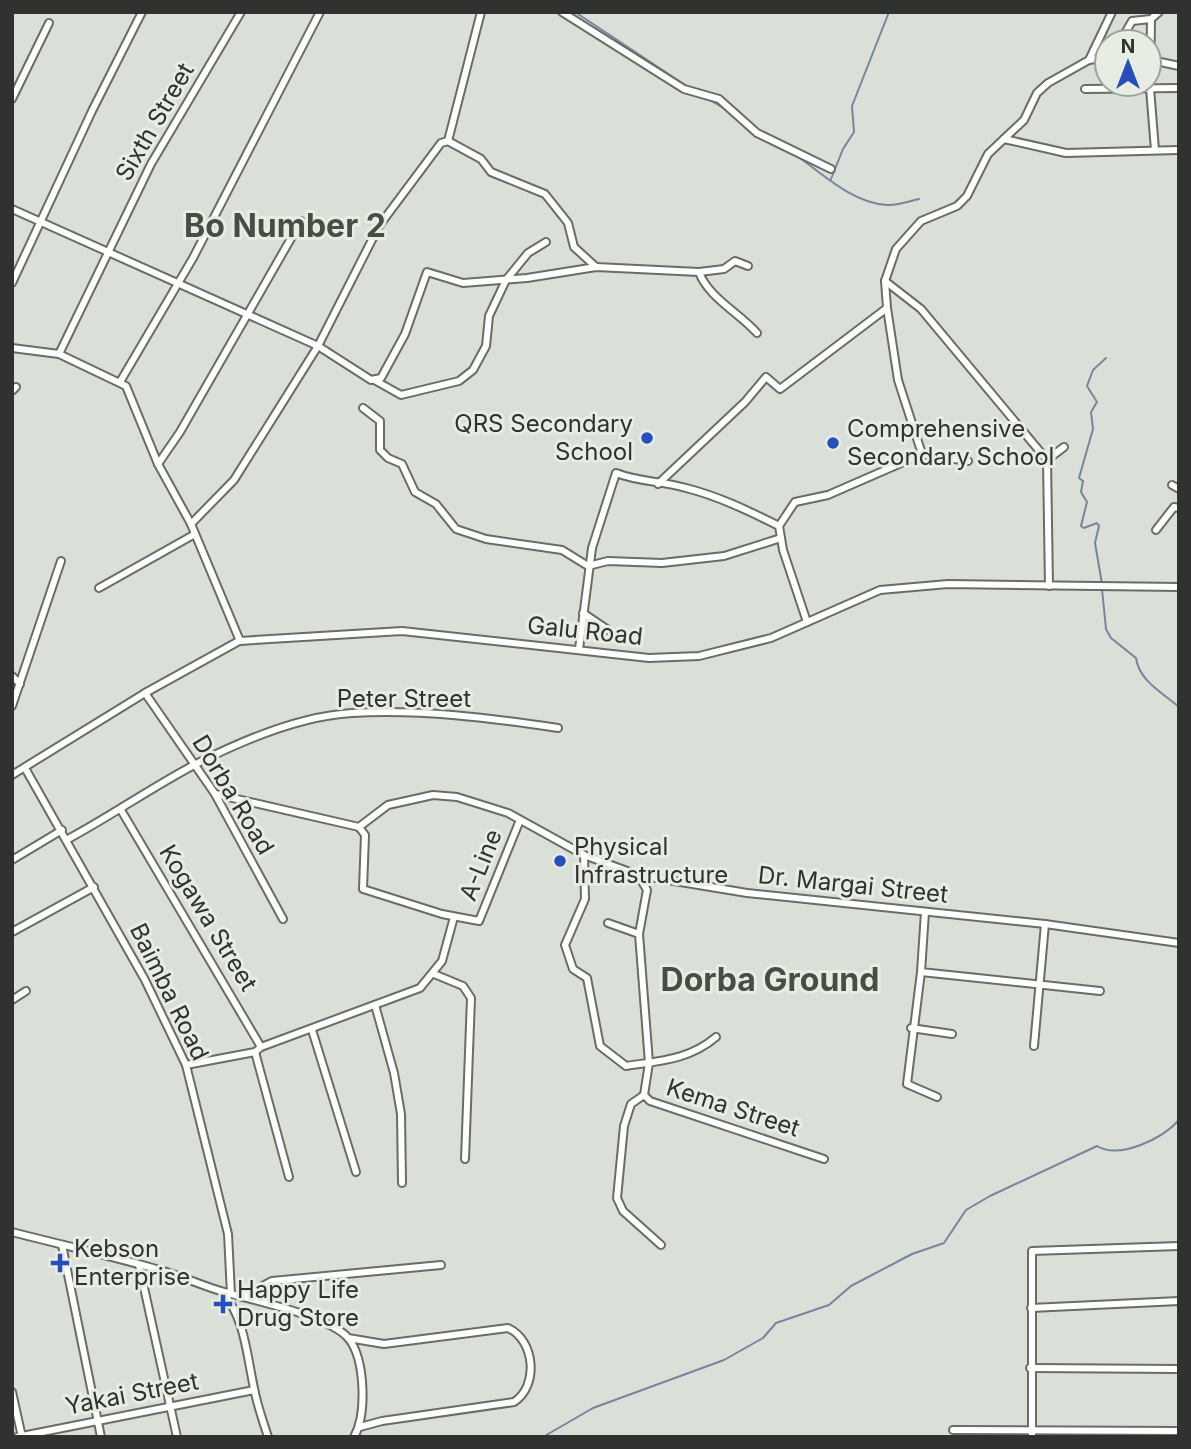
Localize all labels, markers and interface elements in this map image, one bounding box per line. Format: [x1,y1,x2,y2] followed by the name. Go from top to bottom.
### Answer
[1093,28,1163,98] north arrow
[1121,35,1135,58] text: N
[109,58,200,186] street label: Sixth Street
[184,206,386,245] district label: Bo Number 2
[454,409,633,466] place label: QRS Secondary School
[847,414,1054,471] place label: Comprehensive Secondary School
[639,430,655,446] marker: QRS Secondary School
[825,435,841,451] marker: Comprehensive Secondary School
[526,610,644,651] street label: Galu Road
[337,684,471,713] street label: Peter Street
[186,730,280,860] street label: Dorba Road
[453,825,508,905] street label: A-Line
[574,832,728,889] place label: Physical Infrastructure
[153,839,264,996] street label: Kogawa Street
[552,853,568,869] marker: Physical Infrastructure
[757,860,950,909] street label: Dr. Margai Street
[124,918,215,1065] street label: Baimba Road
[661,960,879,999] district label: Dorba Ground
[663,1072,803,1143] street label: Kema Street
[74,1234,190,1291] place label: Kebson Enterprise
[52,1255,68,1271] marker: Kebson Enterprise
[237,1275,359,1332] place label: Happy Life Drug Store
[215,1296,231,1312] marker: Happy Life Drug Store
[63,1366,201,1421] street label: Yakai Street

